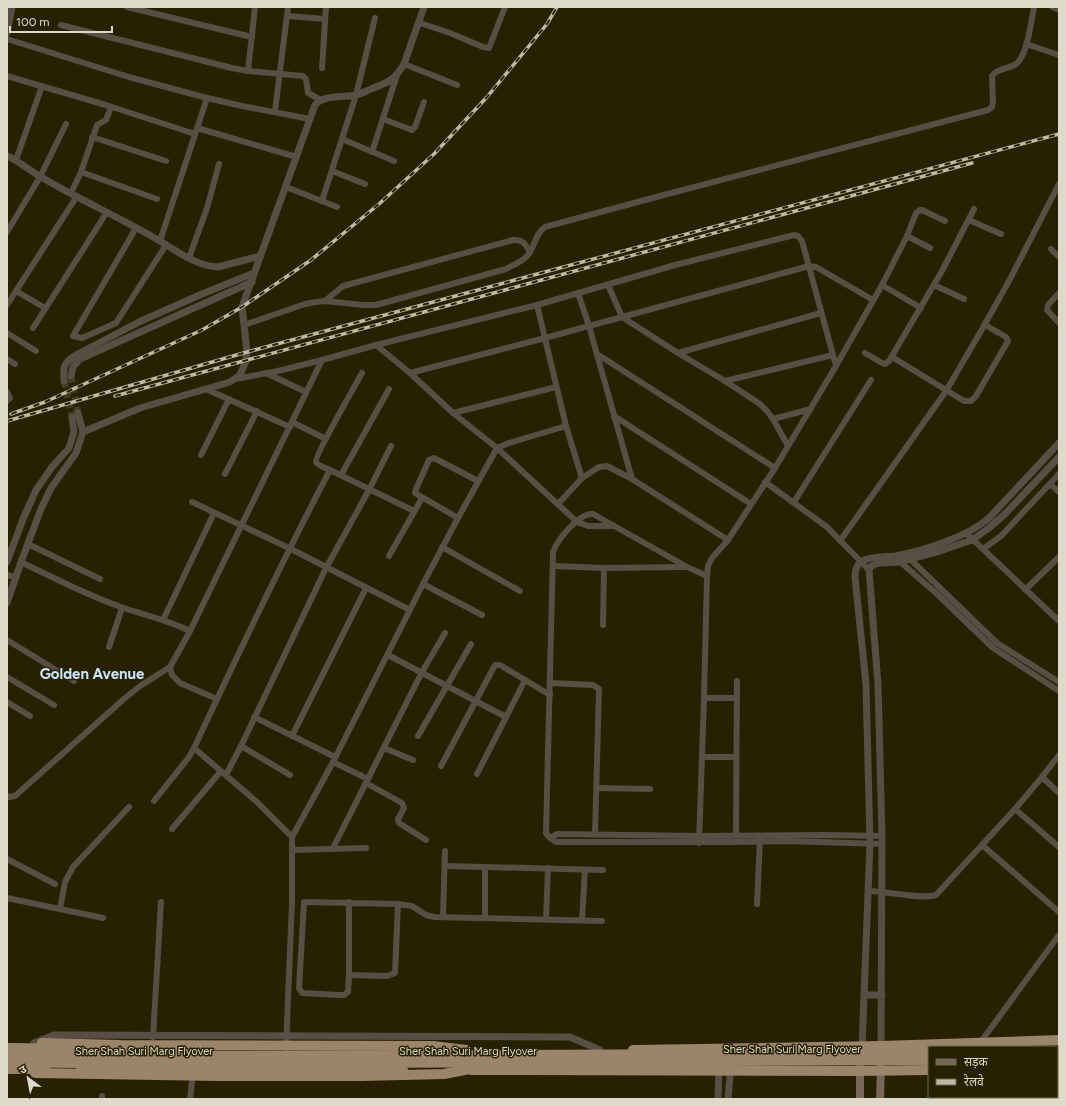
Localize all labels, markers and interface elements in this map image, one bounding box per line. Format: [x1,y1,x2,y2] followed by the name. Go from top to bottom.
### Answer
[10,8,112,34] scale bar
[16,15,50,29] text: 100 m
[40,665,145,683] district label: Golden Avenue
[723,1043,861,1056] street label: Sher Shah Suri Marg Flyover
[75,1045,213,1058] street label: Sher Shah Suri Marg Flyover
[399,1045,537,1058] street label: Sher Shah Suri Marg Flyover
[928,1046,1058,1098] legend
[964,1055,989,1069] text: सड़क
[8,1058,48,1098] north arrow
[17,1062,30,1077] text: उ
[964,1074,984,1089] text: रेलवे

